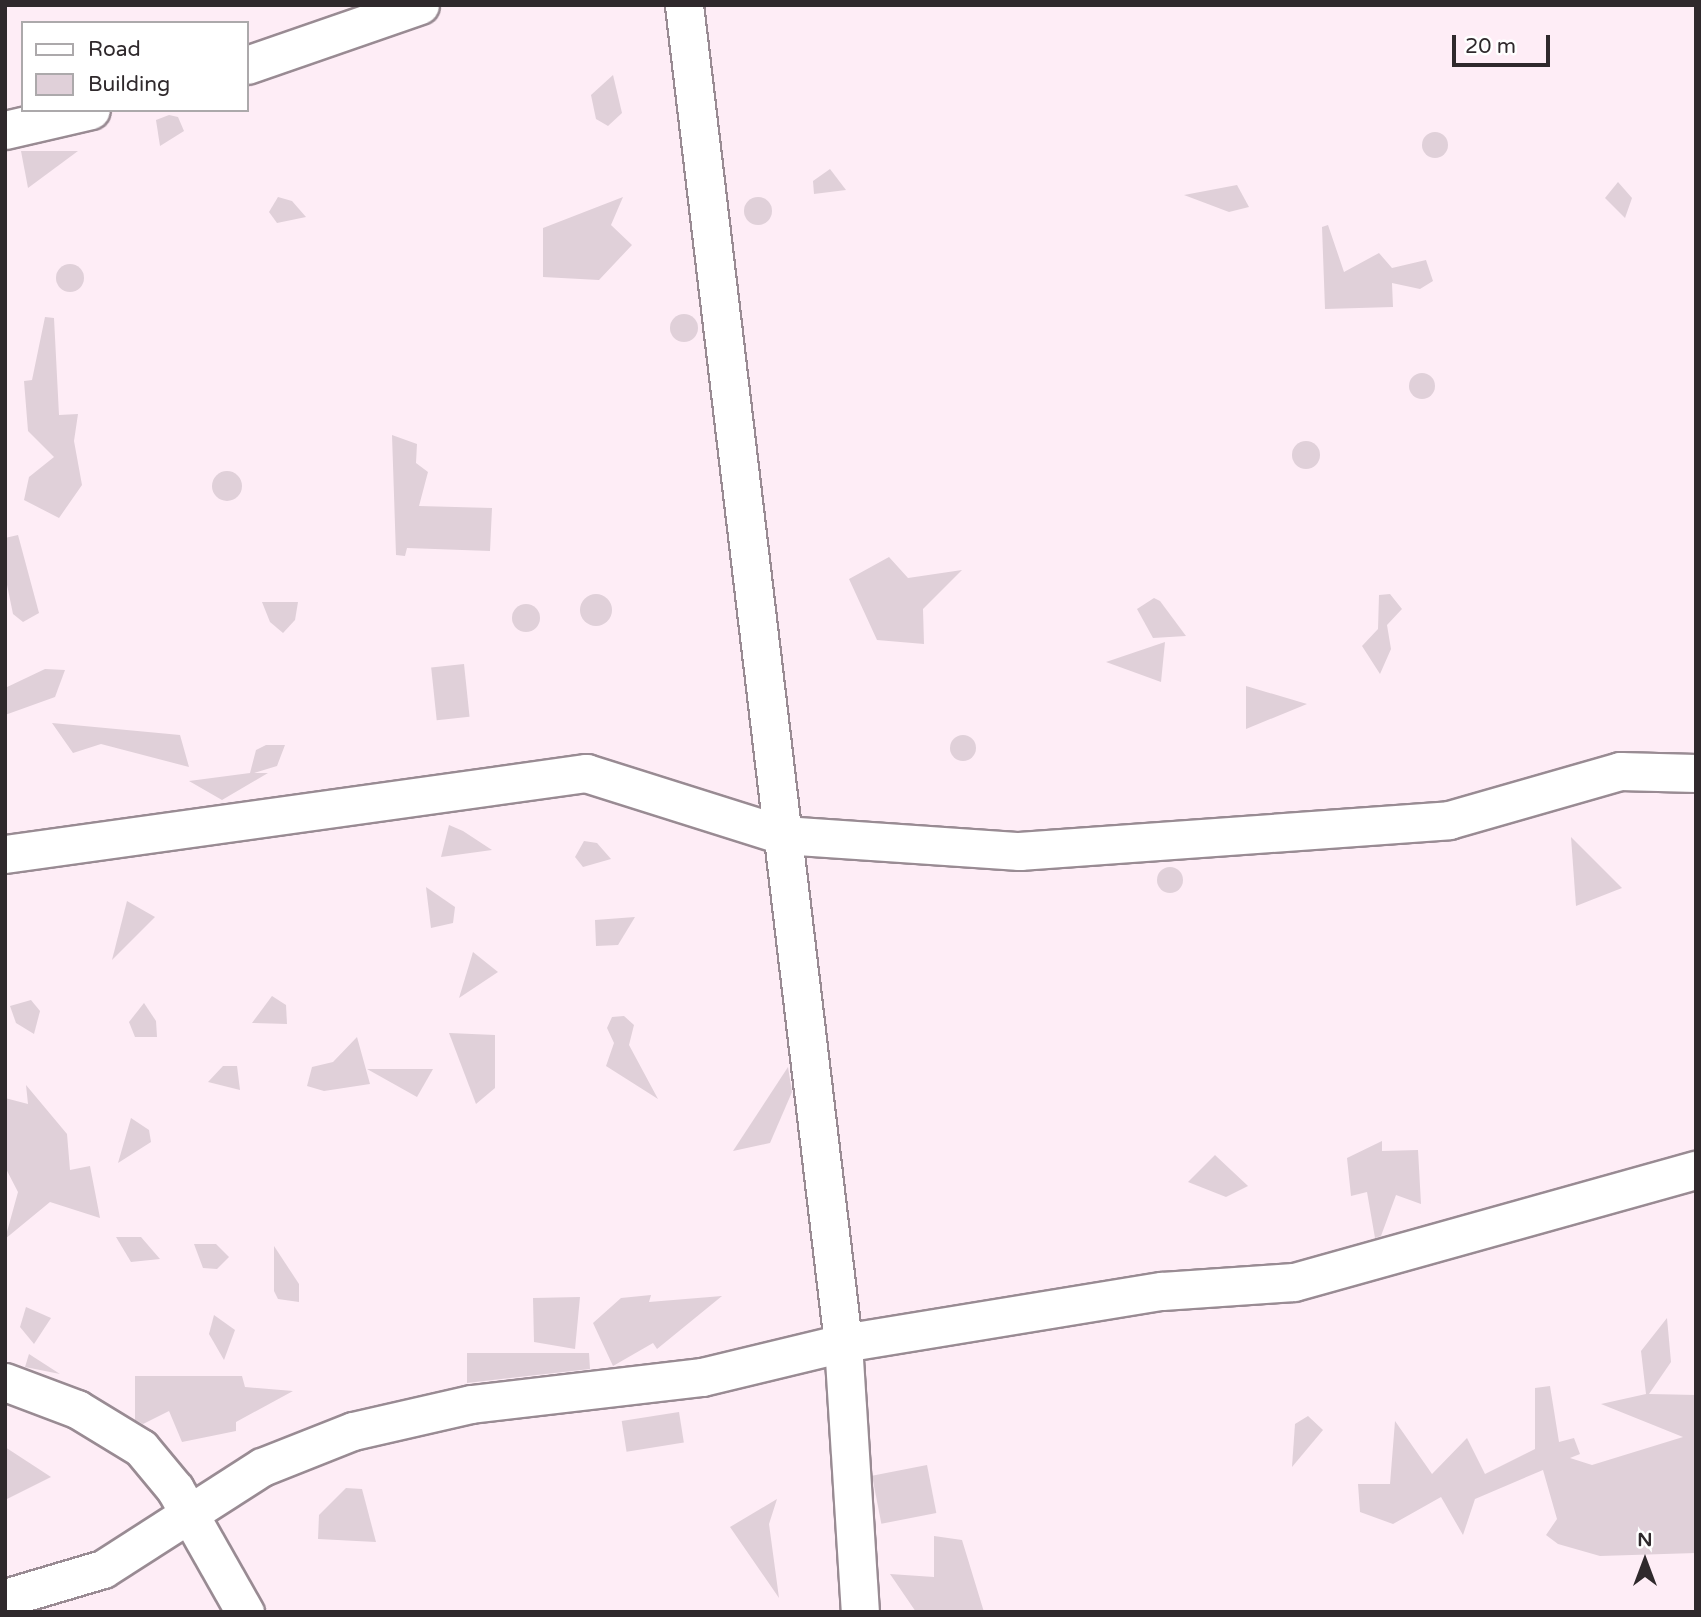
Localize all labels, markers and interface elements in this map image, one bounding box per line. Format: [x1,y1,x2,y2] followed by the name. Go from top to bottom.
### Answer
[21,21,248,112] legend
[1456,21,1554,65] scale bar
[1465,34,1516,59] text: 20 m
[88,37,141,62] text: Road
[88,72,170,97] text: Building
[1610,1526,1680,1596] north arrow
[1637,1529,1653,1551] text: N

